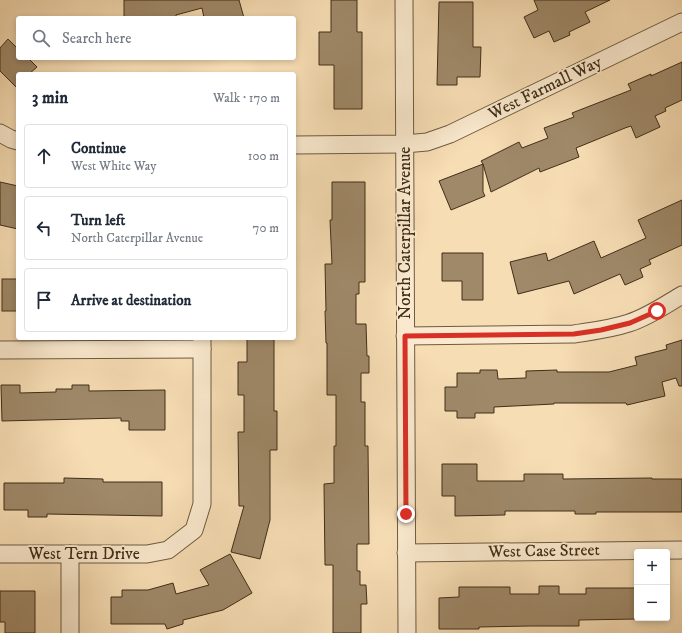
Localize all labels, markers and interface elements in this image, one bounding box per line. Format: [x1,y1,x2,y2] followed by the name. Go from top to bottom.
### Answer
[16,16,296,60] search box
[30,27,52,49] icon: search
[62,29,131,48] text: Search here
[484,51,606,125] street label: West Farmall Way
[32,87,68,109] text: 3 min
[213,90,280,106] text: Walk · 170 m
[71,139,126,158] text: Continue
[33,145,55,167] icon: ahead
[394,147,416,319] street label: North Caterpillar Avenue
[248,148,279,164] text: 100 m
[71,158,156,174] text: West White Way
[71,211,125,230] text: Turn left
[33,217,55,239] icon: left
[253,220,279,236] text: 70 m
[71,230,203,246] text: North Caterpillar Avenue
[33,289,55,311] icon: arrive
[71,291,191,310] text: Arrive at destination
[648,302,666,320] route start
[397,505,415,523] route end
[487,539,601,563] street label: West Case Street
[27,543,140,565] street label: West Tern Drive
[634,549,670,621] map controls
[634,549,670,585] button: +
[634,585,670,621] button: −

